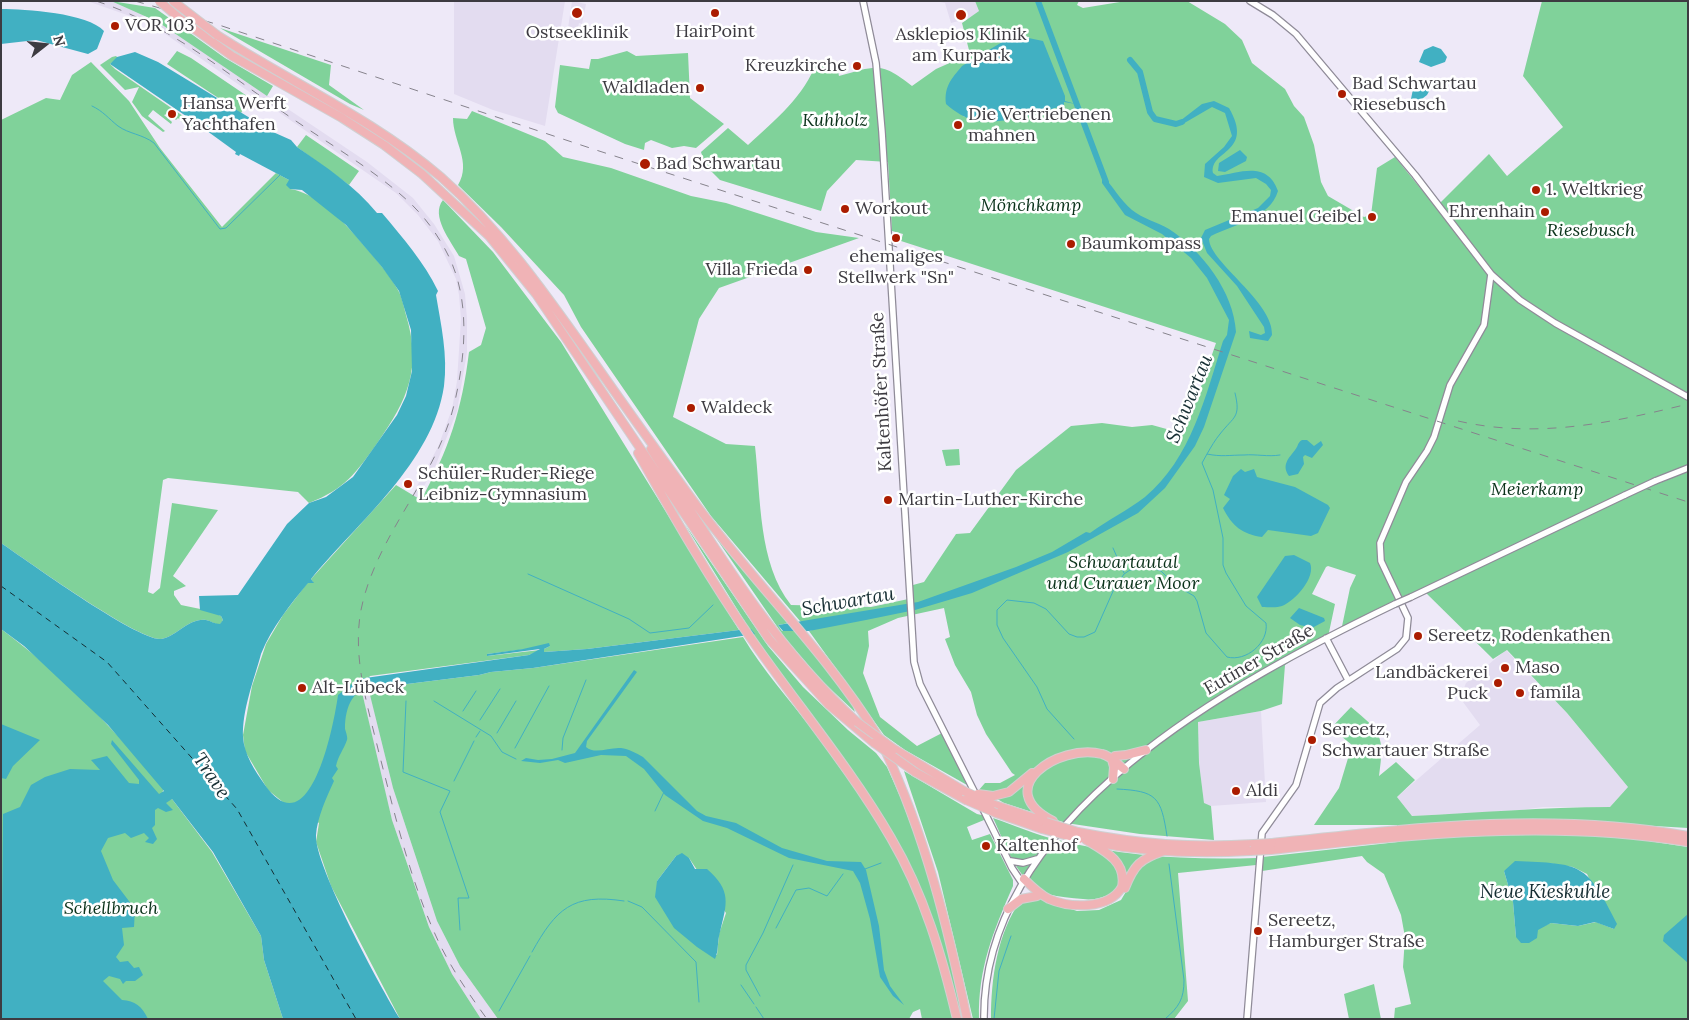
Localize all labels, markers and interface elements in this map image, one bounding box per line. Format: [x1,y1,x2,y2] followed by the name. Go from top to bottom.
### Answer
[570,6,584,20] marker: Ostseeklinik
[709,7,721,19] marker: HairPoint
[954,8,968,22] marker: Asklepios Klinik am Kurpark
[125,15,194,37] place label: VOR 103
[20,20,70,70] north arrow
[109,20,121,32] marker: VOR 103
[675,21,755,43] place label: HairPoint
[526,22,628,44] place label: Ostseeklinik
[895,24,1027,66] place label: Asklepios Klinik am Kurpark
[49,33,70,49] text: N
[745,55,847,77] place label: Kreuzkirche
[851,60,863,72] marker: Kreuzkirche
[1352,73,1477,116] place label: Bad Schwartau Riesebusch
[602,77,690,99] place label: Waldladen
[694,82,706,94] marker: Waldladen
[1336,88,1348,100] marker: Bad Schwartau Riesebusch
[182,93,286,136] place label: Hansa Werft Yachthafen
[968,104,1111,146] place label: Die Vertriebenen mahnen
[166,108,178,120] marker: Hansa Werft Yachthafen
[802,110,868,132] park label: Kuhholz
[952,119,964,131] marker: Die Vertriebenen mahnen
[656,153,781,175] place label: Bad Schwartau
[638,157,652,171] marker: Bad Schwartau
[1546,179,1643,201] place label: 1. Weltkrieg
[1530,184,1542,196] marker: 1. Weltkrieg
[981,195,1081,217] park label: Mönchkamp
[855,198,928,220] place label: Workout
[1449,201,1535,223] place label: Ehrenhain
[839,203,851,215] marker: Workout
[1231,206,1362,228] place label: Emanuel Geibel
[1539,206,1551,218] marker: Ehrenhain
[1366,211,1378,223] marker: Emanuel Geibel
[1547,220,1635,242] park label: Riesebusch
[890,232,902,244] marker: ehemaliges Stellwerk "Sn"
[1081,233,1201,255] place label: Baumkompass
[1065,238,1077,250] marker: Baumkompass
[838,246,954,288] place label: ehemaliges Stellwerk "Sn"
[705,259,798,281] place label: Villa Frieda
[802,264,814,276] marker: Villa Frieda
[867,312,897,472] street label: Kaltenhöfer Straße
[1162,351,1218,447] water label: Schwartau
[701,397,772,419] place label: Waldeck
[685,402,697,414] marker: Waldeck
[418,463,595,506] place label: Schüler-Ruder-Riege Leibniz-Gymnasium
[402,478,414,490] marker: Schüler-Ruder-Riege Leibniz-Gymnasium
[1491,479,1583,501] park label: Meierkamp
[898,489,1083,511] place label: Martin-Luther-Kirche
[882,494,894,506] marker: Martin-Luther-Kirche
[1047,552,1199,594] park label: Schwartautal und Curauer Moor
[800,583,896,621] water label: Schwartau
[1200,620,1318,700] street label: Eutiner Straße
[1428,625,1611,647] place label: Sereetz, Rodenkathen
[1412,630,1424,642] marker: Sereetz, Rodenkathen
[1515,657,1560,679] place label: Maso
[1375,662,1488,704] place label: Landbäckerei Puck
[1499,662,1511,674] marker: Maso
[312,677,404,699] place label: Alt-Lübeck
[1492,677,1504,689] marker: Landbäckerei Puck
[296,682,308,694] marker: Alt-Lübeck
[1530,682,1581,704] place label: famila
[1514,687,1526,699] marker: famila
[1322,719,1489,762] place label: Sereetz, Schwartauer Straße
[1306,734,1318,746] marker: Sereetz, Schwartauer Straße
[188,749,234,803] water label: Trave
[1246,780,1278,802] place label: Aldi
[1230,785,1242,797] marker: Aldi
[996,835,1077,857] place label: Kaltenhof
[980,840,992,852] marker: Kaltenhof
[1480,882,1610,904] water label: Neue Kieskuhle
[64,898,158,920] park label: Schellbruch
[1268,910,1424,952] place label: Sereetz, Hamburger Straße
[1252,925,1264,937] marker: Sereetz, Hamburger Straße

